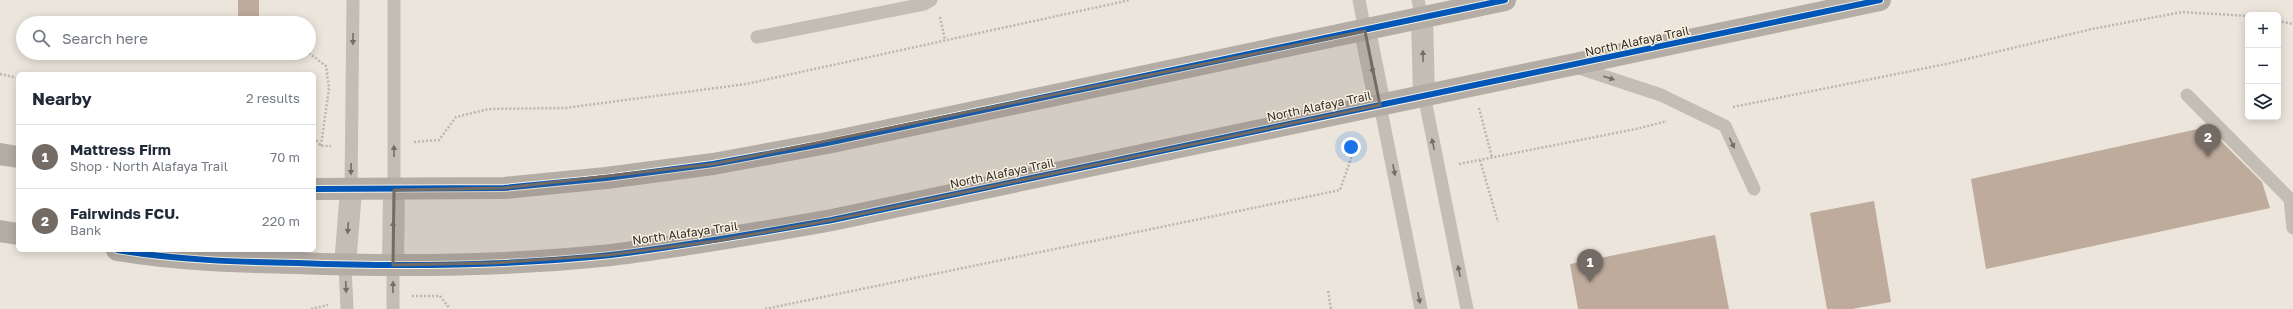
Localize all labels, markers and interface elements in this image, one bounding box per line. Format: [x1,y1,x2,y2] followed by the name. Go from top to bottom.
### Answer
[2245,12,2281,120] map controls
[2245,12,2281,48] button: +
[16,16,316,60] search box
[1583,23,1691,59] street label: North Alafaya Trail
[30,27,52,49] icon: search
[62,29,148,47] text: Search here
[350,33,356,46] one-way arrow
[2245,48,2281,84] button: −
[1419,50,1426,62] one-way arrow
[1370,62,1376,74] one-way arrow
[1603,75,1615,81] one-way arrow
[2245,84,2281,120] button: layers
[32,88,92,109] text: Nearby
[1265,88,1373,124] street label: North Alafaya Trail
[246,90,300,106] text: 2 results
[2195,124,2221,157] pin: 2
[1341,137,1361,157] your location
[1429,137,1435,150] one-way arrow
[1729,137,1735,148] one-way arrow
[70,140,171,158] text: Mattress Firm
[391,144,397,157] one-way arrow
[42,149,48,165] text: 1
[270,149,300,165] text: 70 m
[948,155,1056,191] street label: North Alafaya Trail
[70,158,228,174] text: Shop · North Alafaya Trail
[348,163,354,176] one-way arrow
[1391,164,1397,176] one-way arrow
[70,204,180,222] text: Fairwinds FCU.
[41,213,49,229] text: 2
[262,213,300,229] text: 220 m
[631,218,739,248] street label: North Alafaya Trail
[390,221,397,233] one-way arrow
[70,222,101,238] text: Bank
[344,222,351,234] one-way arrow
[1577,249,1603,282] pin: 1
[1456,265,1462,277] one-way arrow
[390,280,396,293] one-way arrow
[343,281,349,294] one-way arrow
[1416,292,1422,304] one-way arrow

